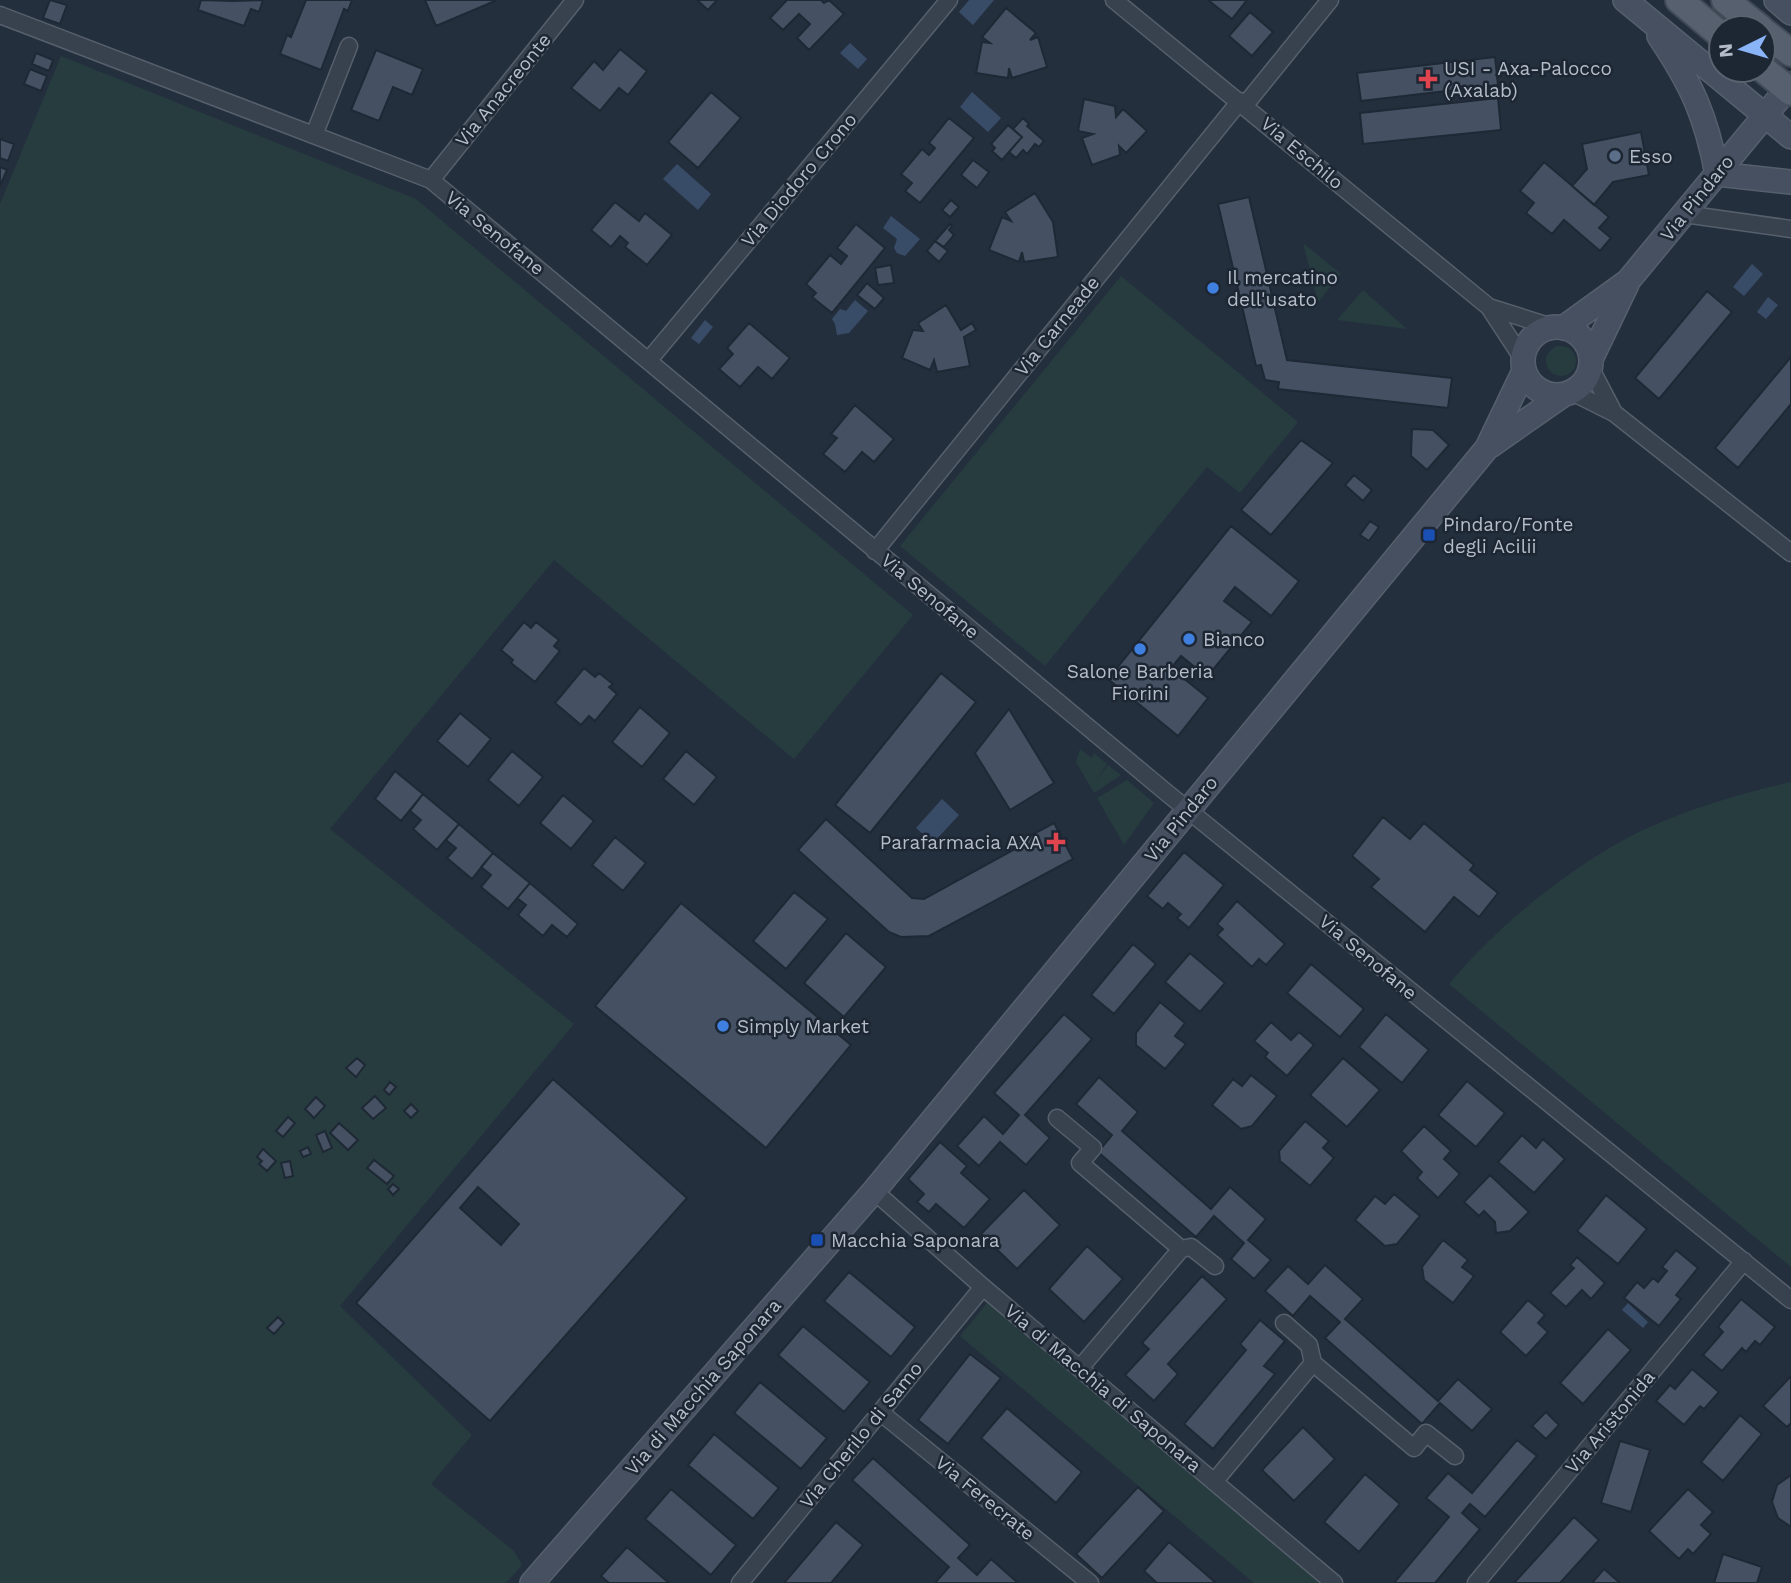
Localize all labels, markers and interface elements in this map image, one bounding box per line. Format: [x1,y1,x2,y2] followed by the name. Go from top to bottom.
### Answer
[1707,14,1777,84] north arrow
[450,29,556,151] street label: Via Anacreonte
[1713,42,1738,58] text: N
[1444,57,1612,102] place label: USI - Axa-Palocco (Axalab)
[1418,69,1438,89] marker: USI - Axa-Palocco (Axalab)
[736,108,862,252] street label: Via Diodoro Crono
[1256,112,1348,194] street label: Via Eschilo
[1629,145,1673,168] place label: Esso
[1607,148,1623,164] marker: Esso
[1655,150,1739,246] street label: Via Pindaro
[441,186,549,280] street label: Via Senofane
[1227,266,1338,311] place label: Il mercatino dell'usato
[1010,271,1104,381] street label: Via Carneade
[1205,280,1221,296] marker: Il mercatino dell'usato
[1443,513,1574,558] place label: Pindaro/Fonte degli Acilii
[1421,527,1437,543] marker: Pindaro/Fonte degli Acilii
[876,548,984,644] street label: Via Senofane
[1203,628,1265,651] place label: Bianco
[1181,631,1197,647] marker: Bianco
[1132,641,1148,657] marker: Salone Barberia Fiorini
[1067,660,1213,705] place label: Salone Barberia Fiorini
[1139,771,1223,867] street label: Via Pindaro
[880,831,1042,854] place label: Parafarmacia AXA
[1048,834,1064,850] marker: Parafarmacia AXA
[1314,909,1422,1005] street label: Via Senofane
[737,1015,869,1038] place label: Simply Market
[715,1018,731,1034] marker: Simply Market
[831,1229,1000,1252] place label: Macchia Saponara
[809,1232,825,1248] marker: Macchia Saponara
[620,1294,786,1480] street label: Via di Macchia Saponara
[1000,1299,1206,1477] street label: Via di Macchia di Saponara
[795,1357,927,1513] street label: Via Cherilo di Samo
[1560,1366,1660,1478] street label: Via Aristonida
[931,1451,1039,1545] street label: Via Ferecrate

